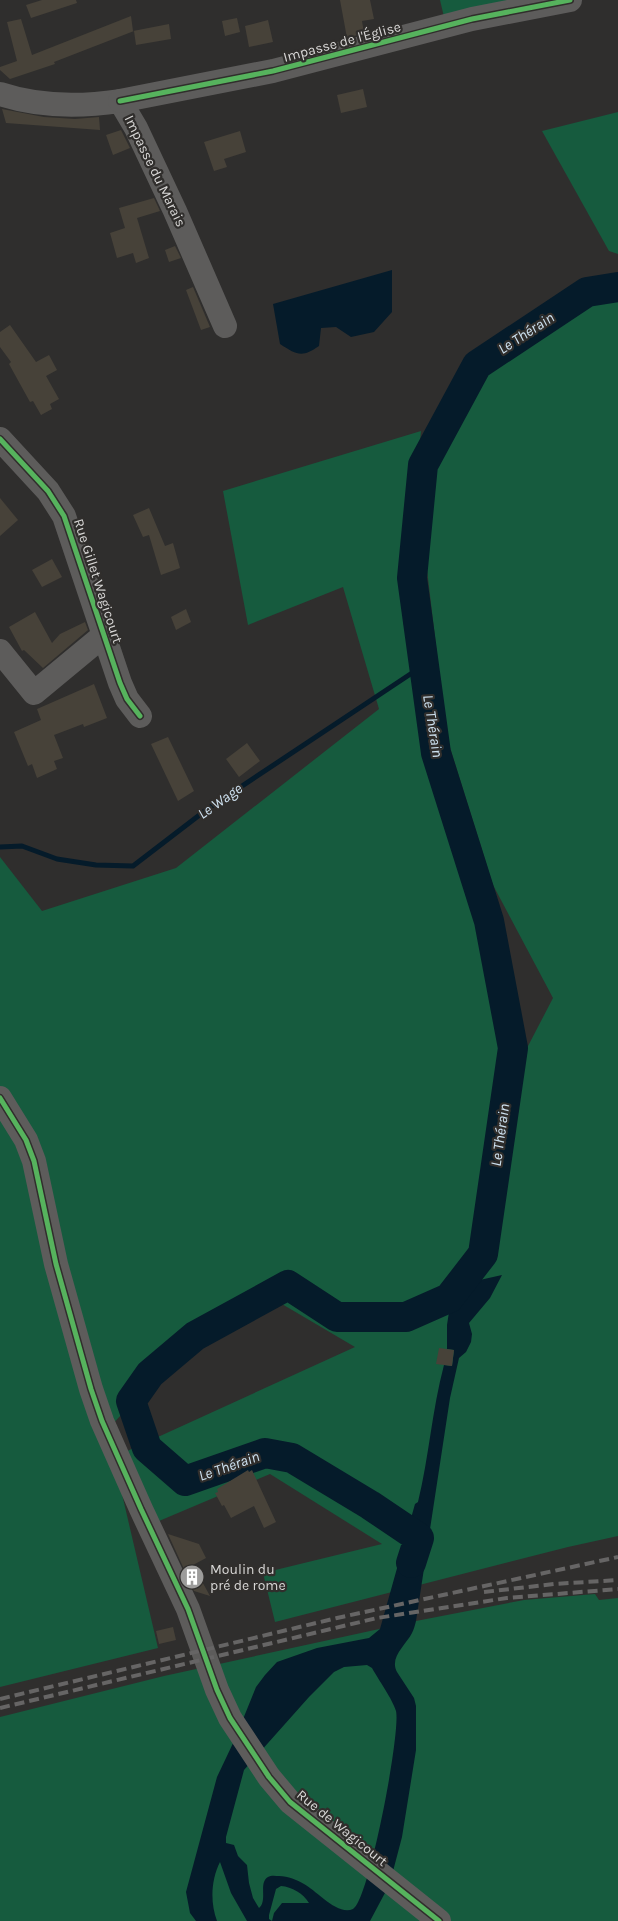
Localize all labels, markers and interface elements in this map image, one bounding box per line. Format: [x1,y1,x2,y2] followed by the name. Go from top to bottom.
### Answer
[281,17,403,66] street label: Impasse de l'Église
[121,112,189,230] street label: Impasse du Marais
[495,308,557,358] water label: Le Thérain
[70,517,126,645] street label: Rue Gillet Wagicourt
[419,693,447,759] water label: Le Thérain
[194,779,246,823] water label: Le Wage
[487,1102,513,1168] water label: Le Thérain
[196,1447,262,1485] water label: Le Thérain
[210,1561,286,1594] place label: Moulin du pré de rome
[179,1564,205,1590] building icon: Moulin du pré de rome
[293,1786,391,1870] street label: Rue de Wagicourt

